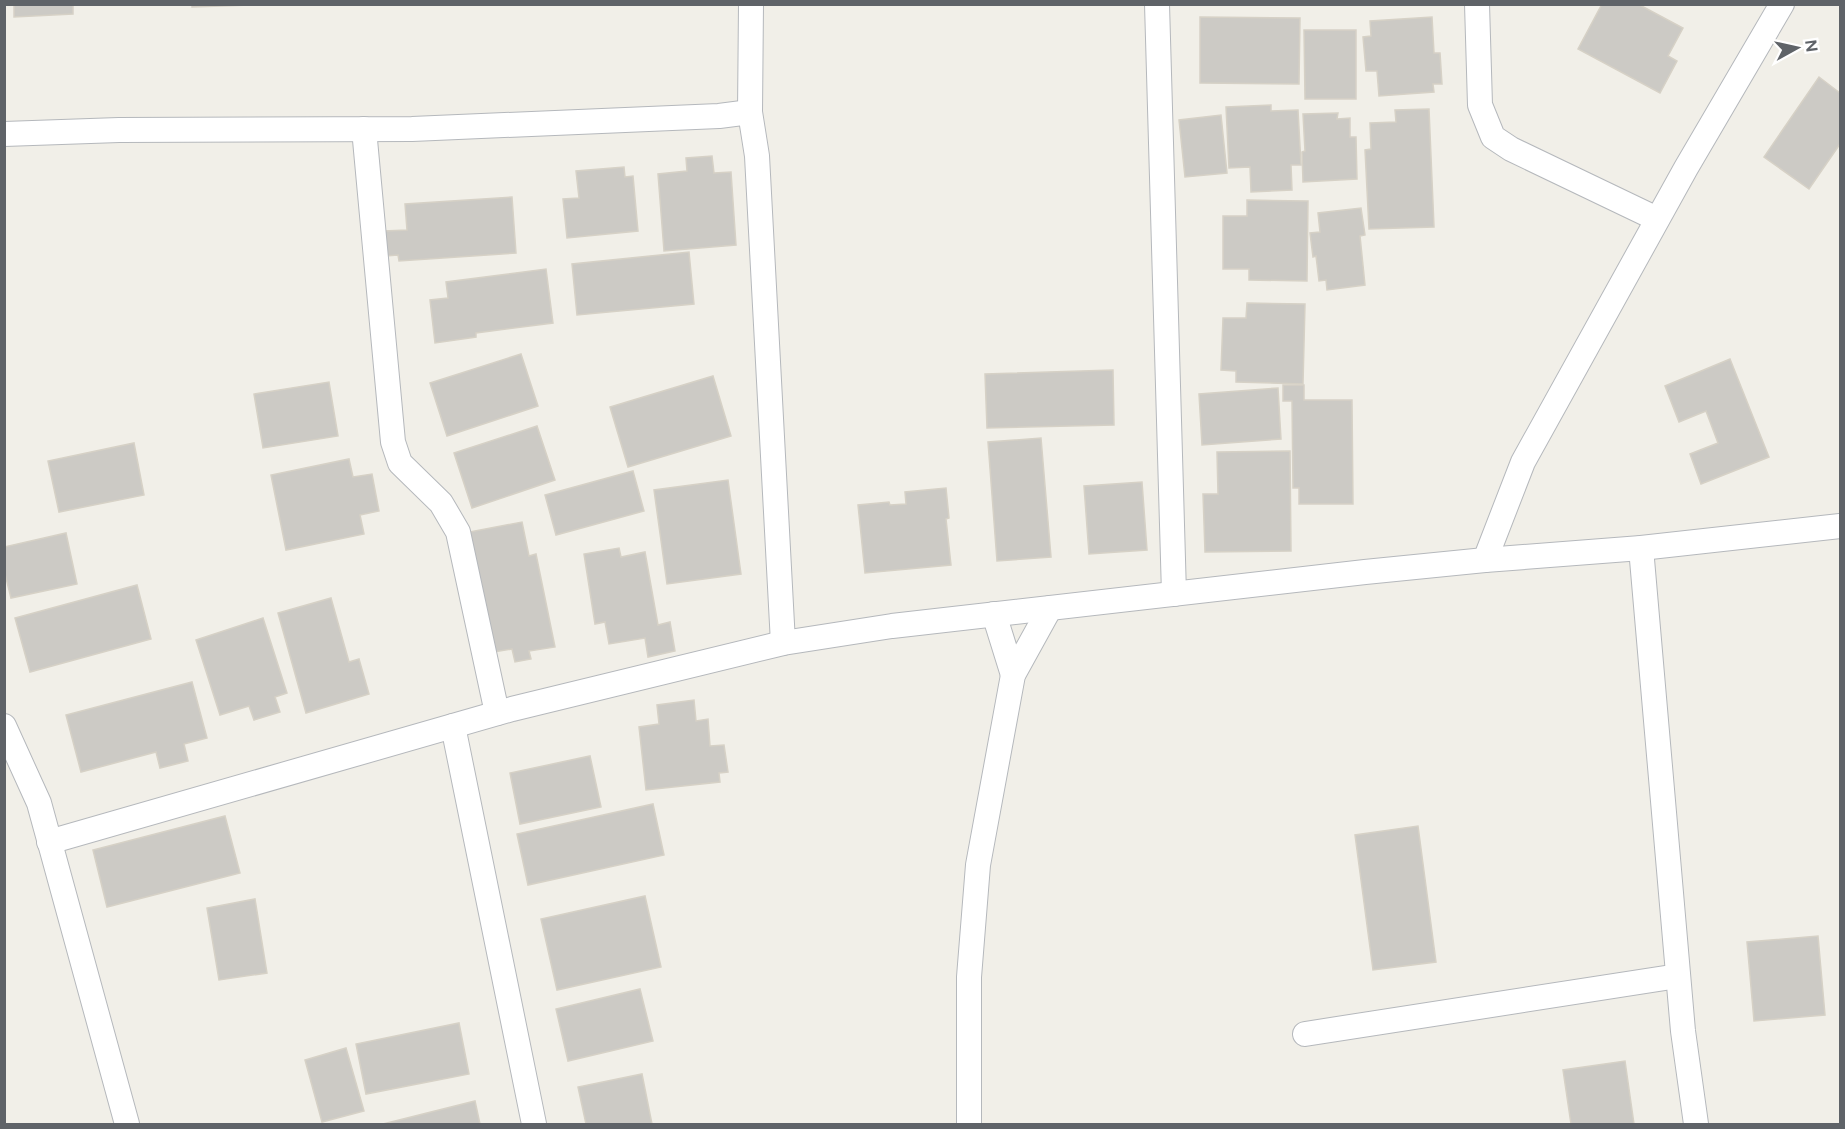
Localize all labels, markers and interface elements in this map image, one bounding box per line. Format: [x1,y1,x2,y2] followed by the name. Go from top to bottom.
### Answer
[1767,18,1827,78] north arrow
[1801,39,1822,53] text: N

